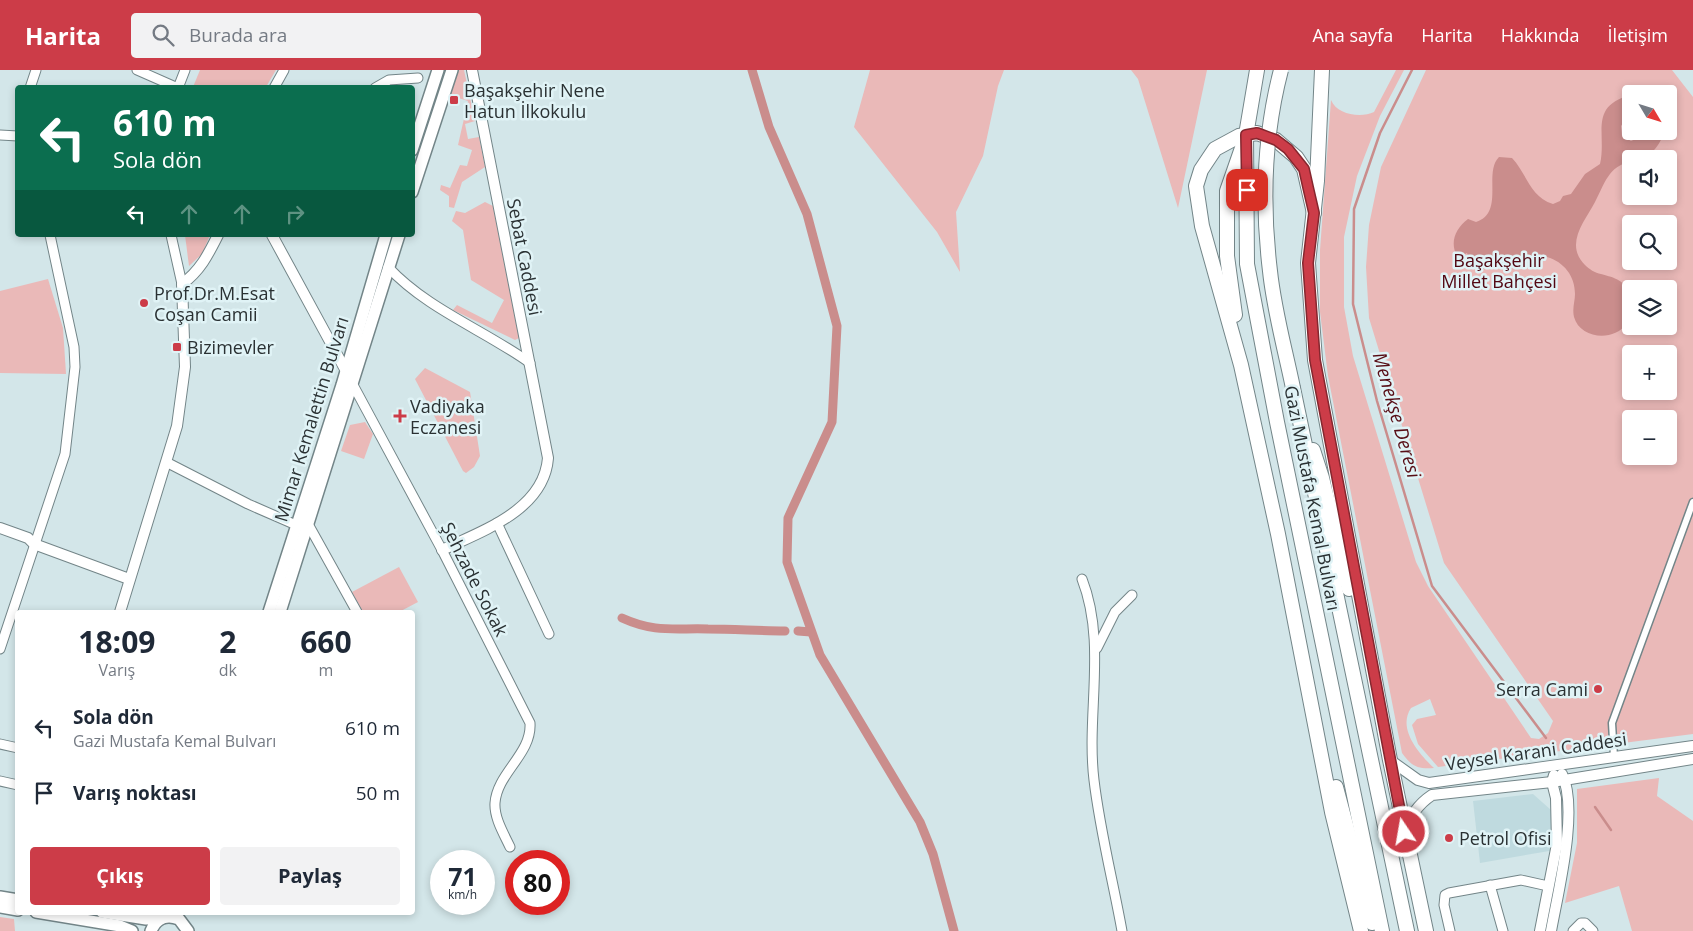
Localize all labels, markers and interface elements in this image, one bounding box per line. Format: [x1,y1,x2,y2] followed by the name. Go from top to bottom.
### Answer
[131,13,481,58] search box
[25,19,101,52] text: Harita
[149,21,177,49] icon: search
[189,22,287,48] text: Burada ara
[1312,23,1393,47] text: Ana sayfa
[1421,23,1473,47] text: Harita
[1501,23,1580,47] text: Hakkında
[1608,23,1668,47] text: İletişim
[464,78,605,123] place label: Başakşehir Nene Hatun İlkokulu
[1622,85,1678,140] north arrow
[1622,85,1677,465] map controls
[448,94,460,106] marker: Başakşehir Nene Hatun İlkokulu
[113,99,217,146] text: 610 m
[30,105,95,170] icon: left
[113,144,202,174] text: Sola dön
[1622,150,1677,205] button: sound
[1226,169,1268,211] pin
[1233,176,1261,204] icon: arrive
[502,196,548,318] street label: Sebat Caddesi
[122,200,150,228] icon: left
[175,200,203,228] icon: ahead
[228,200,256,228] icon: ahead
[281,200,309,228] icon: right
[1622,215,1677,270] button: search
[1441,248,1557,293] park label: Başakşehir Millet Bahçesi
[1622,280,1677,335] button: layers
[154,281,275,326] place label: Prof.Dr.M.Esat Coşan Camii
[138,297,150,309] marker: Prof.Dr.M.Esat Coşan Camii
[268,314,354,524] street label: Mimar Kemalettin Bulvarı
[187,335,275,359] place label: Bizimevler
[171,341,183,353] marker: Bizimevler
[1622,345,1677,400] button: +
[1367,349,1428,482] water label: Menekşe Deresi
[1279,383,1347,613] street label: Gazi Mustafa Kemal Bulvarı
[410,394,485,439] place label: Vadiyaka Eczanesi
[394,410,406,422] marker: Vadiyaka Eczanesi
[1622,410,1677,465] button: −
[436,518,514,641] street label: Şehzade Sokak
[78,621,155,662] text: 18:09
[219,621,236,662] text: 2
[300,621,352,662] text: 660
[99,659,135,681] text: Varış
[219,659,237,681] text: dk
[319,659,333,681] text: m
[1496,677,1588,701] place label: Serra Cami
[1592,683,1604,695] marker: Serra Cami
[73,704,154,730] text: Sola dön
[30,714,58,742] icon: left
[345,715,400,741] text: 610 m
[1444,726,1628,776] street label: Veysel Karani Caddesi
[73,730,276,752] text: Gazi Mustafa Kemal Bulvarı
[30,779,58,807] icon: arrive
[73,780,197,806] text: Varış noktası
[356,780,400,806] text: 50 m
[1377,805,1429,857] position arrow
[1459,826,1551,850] place label: Petrol Ofisi
[1443,832,1455,844] marker: Petrol Ofisi
[30,847,210,905] button: Çıkış
[220,847,400,905] button: Paylaş
[505,850,570,915] speed limit sign: 80
[448,859,477,893] text: 71
[448,886,477,903] text: km/h

